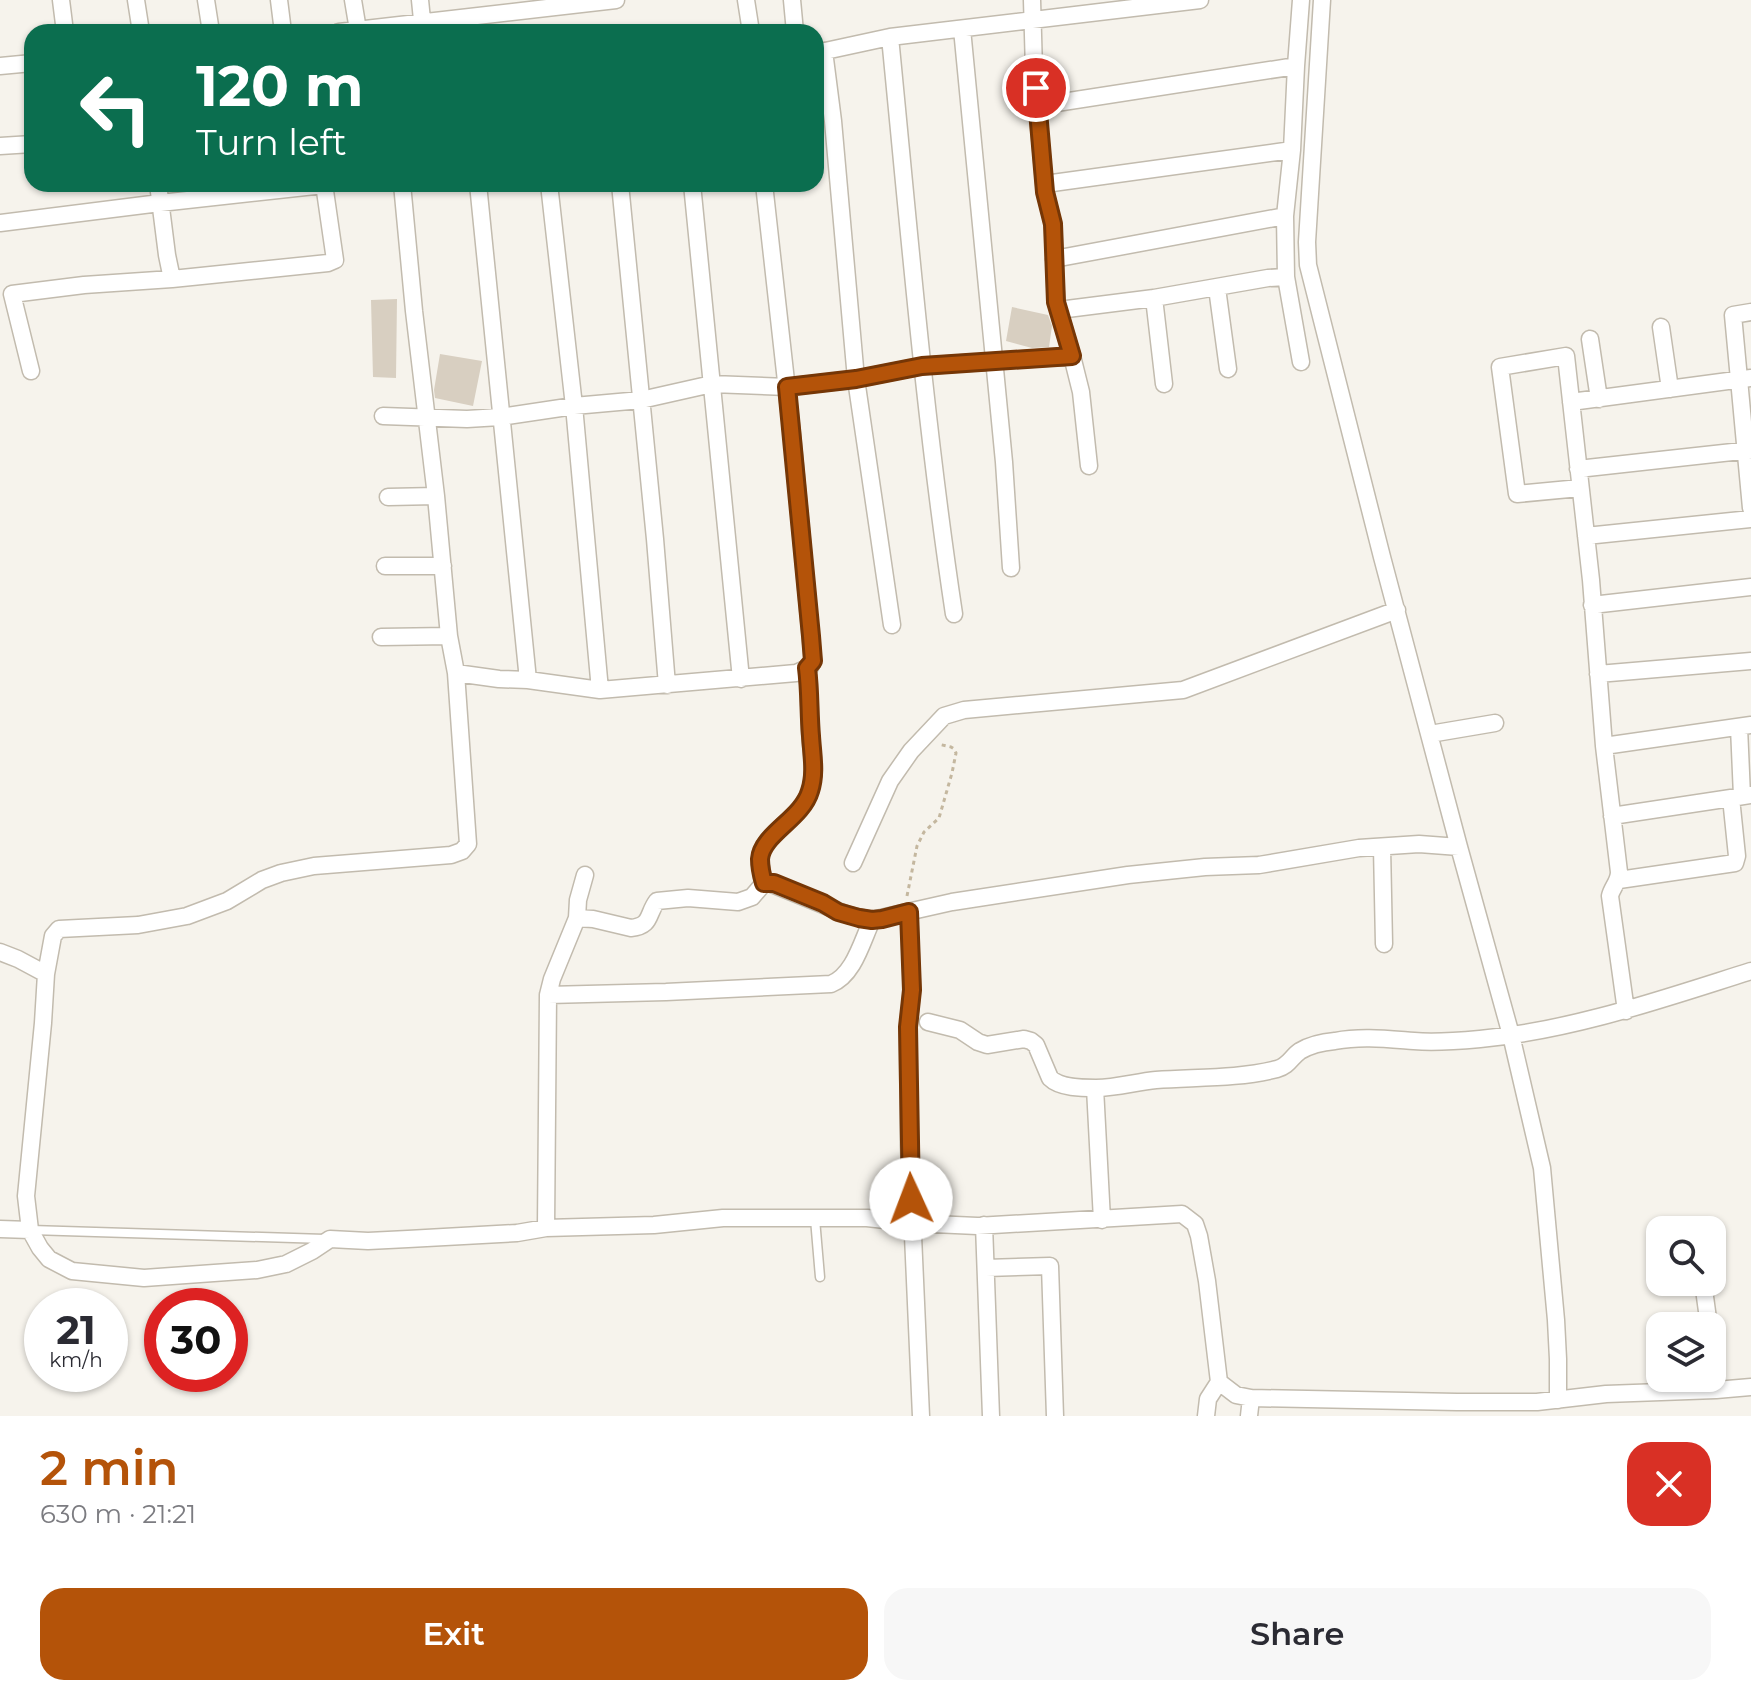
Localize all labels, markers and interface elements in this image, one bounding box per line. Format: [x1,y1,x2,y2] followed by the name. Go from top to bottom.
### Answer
[196,52,364,120] text: 120 m
[1002,54,1070,122] pin
[64,56,168,160] icon: left
[1014,66,1058,110] icon: arrive
[196,120,347,164] text: Turn left
[869,1157,953,1241] position arrow
[1646,1216,1726,1392] map controls
[1646,1216,1726,1296] button: search
[144,1288,248,1392] speed limit sign: 30
[56,1305,96,1354] text: 21
[1646,1312,1726,1392] button: layers
[49,1348,103,1372] text: km/h
[40,1439,178,1497] text: 2 min
[1627,1442,1711,1526] button: close
[40,1498,196,1530] text: 630 m · 21:21
[40,1588,868,1680] button: Exit
[884,1588,1711,1680] button: Share

